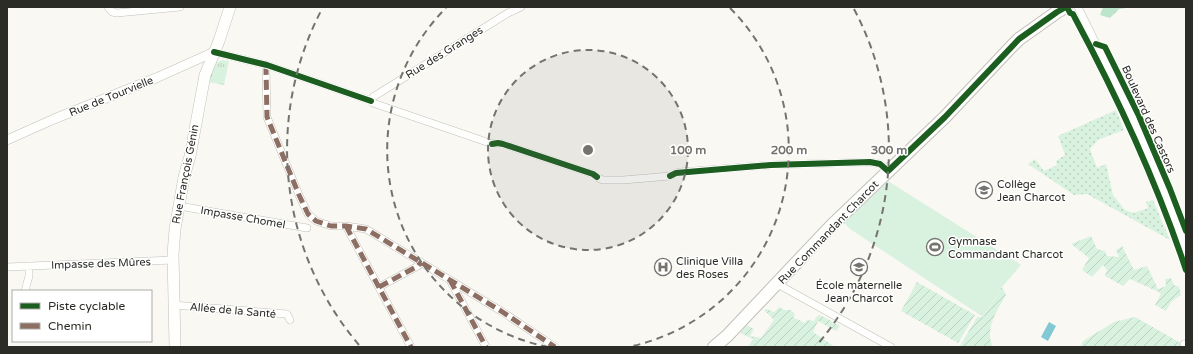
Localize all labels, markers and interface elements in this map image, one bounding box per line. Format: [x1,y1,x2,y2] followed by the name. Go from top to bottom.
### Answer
[403,23,485,81] street label: Rue des Granges
[1119,63,1178,175] street label: Boulevard des Castors
[67,74,155,119] street label: Rue de Tourvielle
[169,123,202,225] street label: Rue François Génin
[581,143,595,157] centre of rings
[670,143,706,157] text: 100 m
[771,143,807,157] text: 200 m
[871,143,907,157] text: 300 m
[775,178,881,287] street label: Rue Commandant Charcot
[997,178,1065,204] place label: Collège Jean Charcot
[974,180,994,200] school or university icon: Collège Jean Charcot
[199,204,286,231] street label: Impasse Chomel
[948,235,1063,261] place label: Gymnase Commandant Charcot
[925,237,945,257] sports icon: Gymnase Commandant Charcot
[51,255,151,272] street label: Impasse des Mûres
[676,255,743,281] place label: Clinique Villa des Roses
[653,257,673,277] hospital icon: Clinique Villa des Roses
[849,257,869,277] school or university icon: École maternelle Jean Charcot
[816,278,902,305] place label: École maternelle Jean Charcot
[12,290,152,342] legend
[48,299,126,313] text: Piste cyclable
[189,300,277,321] street label: Allée de la Santé
[48,319,92,333] text: Chemin

